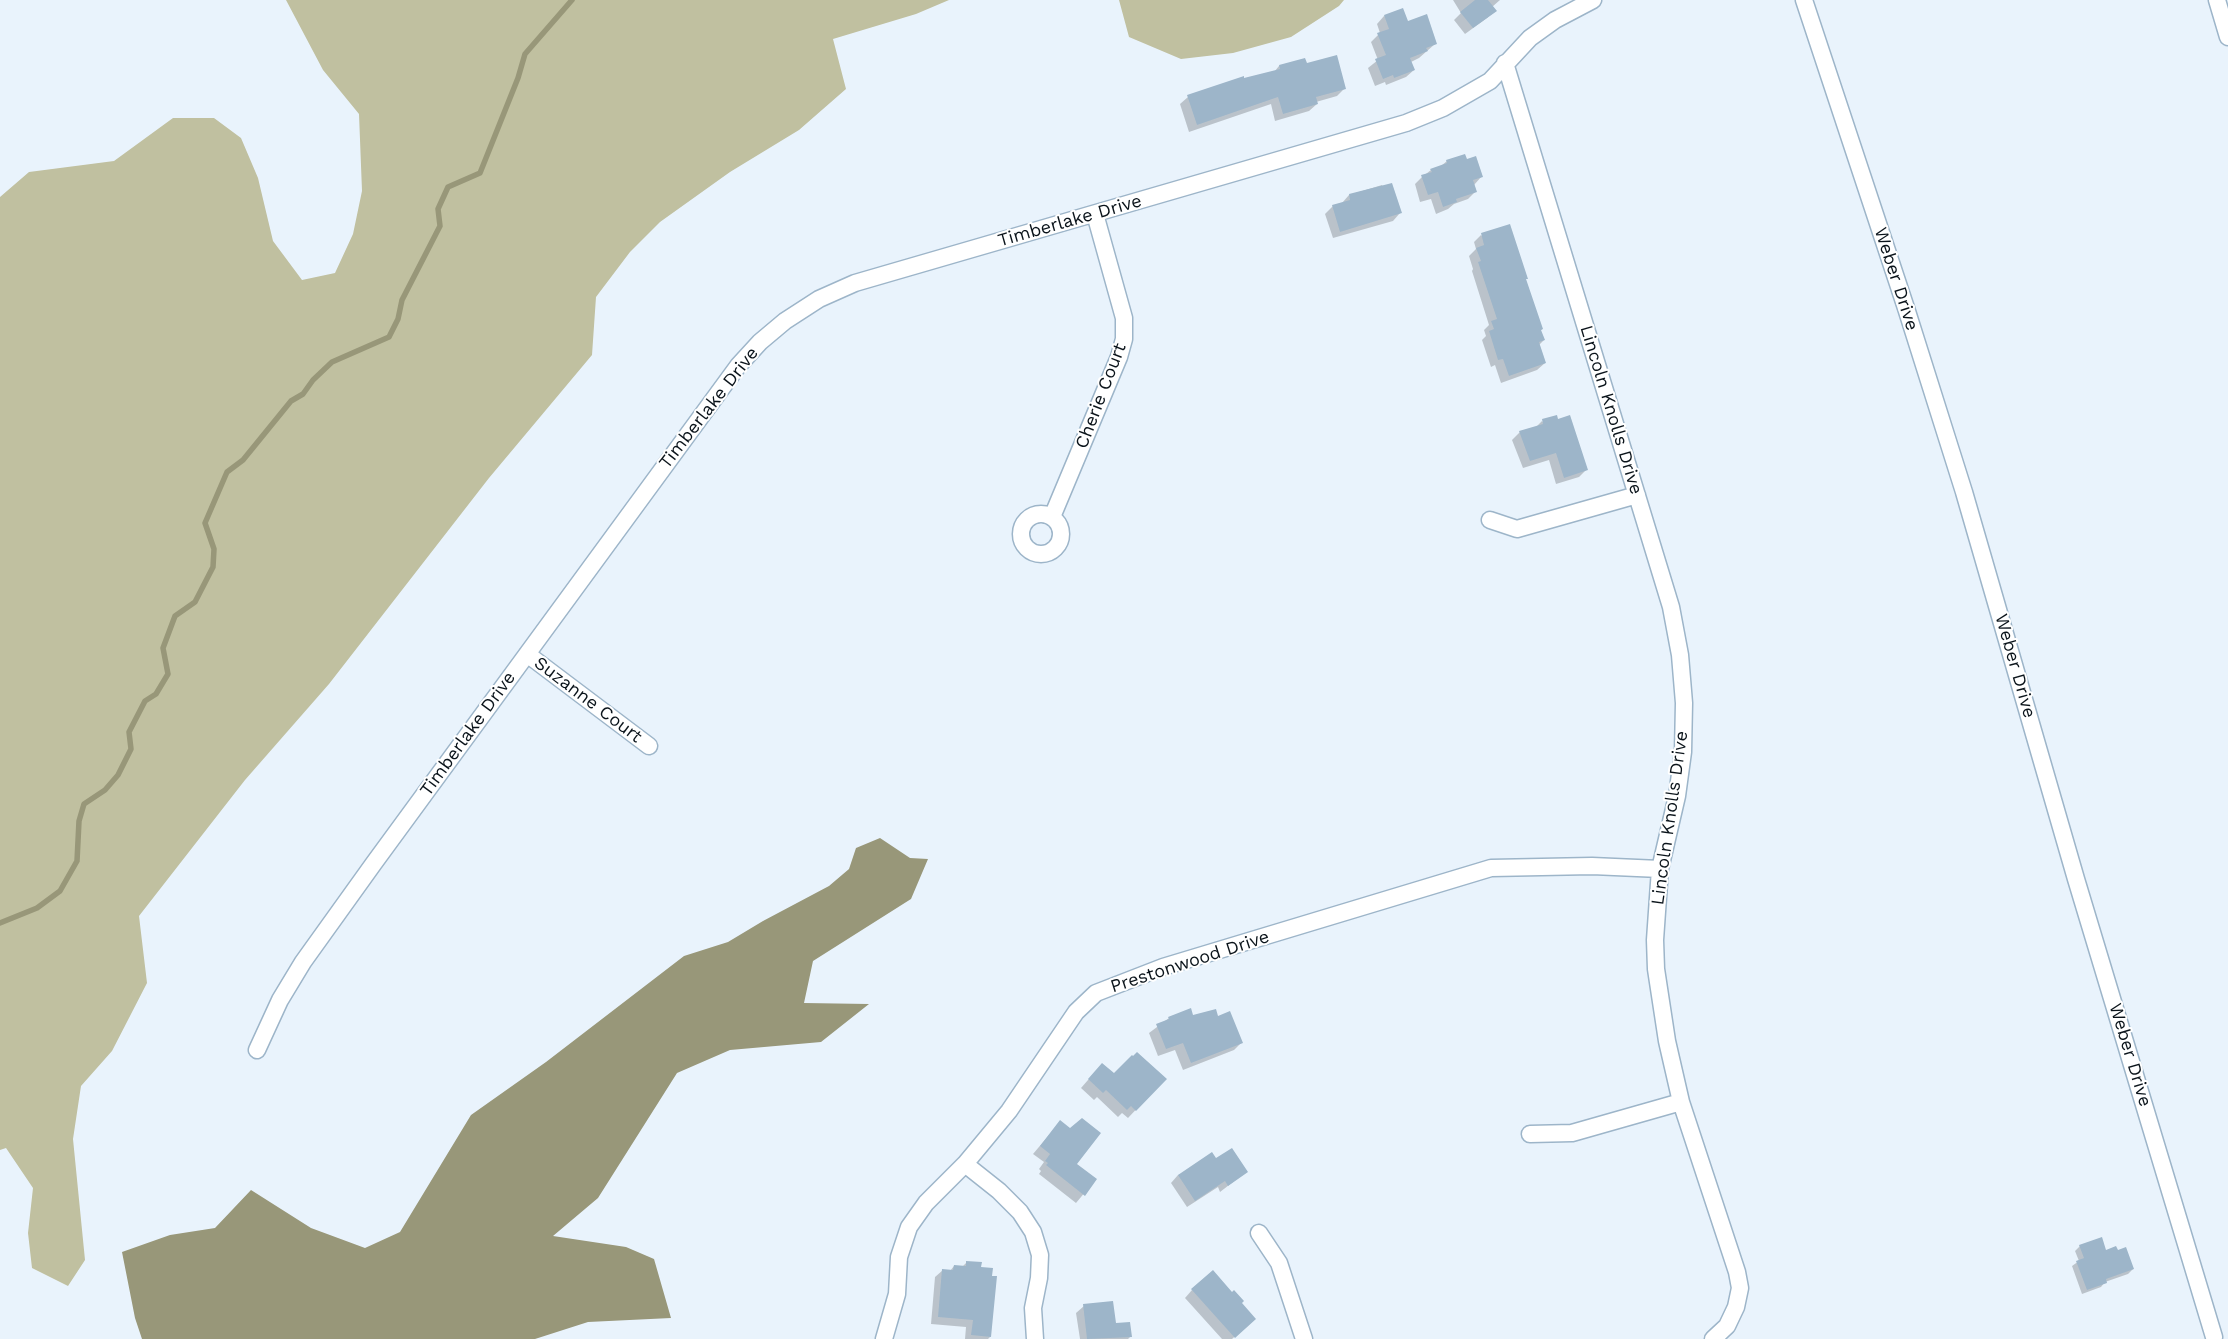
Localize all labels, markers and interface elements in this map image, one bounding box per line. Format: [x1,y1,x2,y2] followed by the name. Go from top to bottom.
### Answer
[996,190,1144,252] street label: Timberlake Drive
[1869,225,1923,333] street label: Weber Drive
[1575,323,1647,497] street label: Lincoln Knolls Drive
[1071,340,1131,452] street label: Cherie Court
[655,343,763,473] street label: Timberlake Drive
[1990,612,2040,720] street label: Weber Drive
[530,652,646,748] street label: Suzanne Court
[416,668,520,800] street label: Timberlake Drive
[1647,730,1693,906] street label: Lincoln Knolls Drive
[1108,926,1272,998] street label: Prestonwood Drive
[2104,1001,2156,1109] street label: Weber Drive

